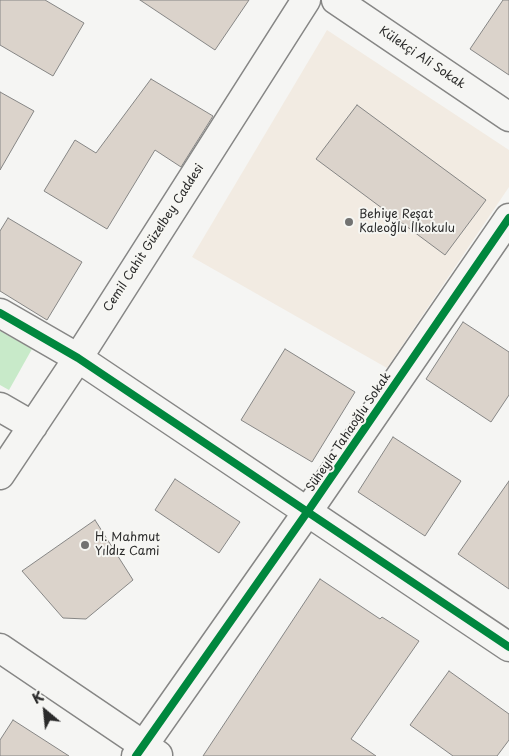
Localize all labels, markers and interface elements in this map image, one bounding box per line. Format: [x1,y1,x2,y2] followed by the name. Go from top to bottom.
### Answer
[376,24,468,92] street label: Külekçi Ali Sokak
[101,161,207,315] street label: Cemil Cahit Güzelbey Caddesi
[359,208,455,236] place label: Behiye Reşat Kaleoğlu İlkokulu
[343,216,355,228] marker: Behiye Reşat Kaleoğlu İlkokulu
[304,370,394,494] street label: Süheyla Tahaoğlu Sokak
[95,531,160,559] place label: H. Mahmut Yıldız Cami
[79,539,91,551] marker: H. Mahmut Yıldız Cami
[20,686,70,736] north arrow
[28,686,47,709] text: K

